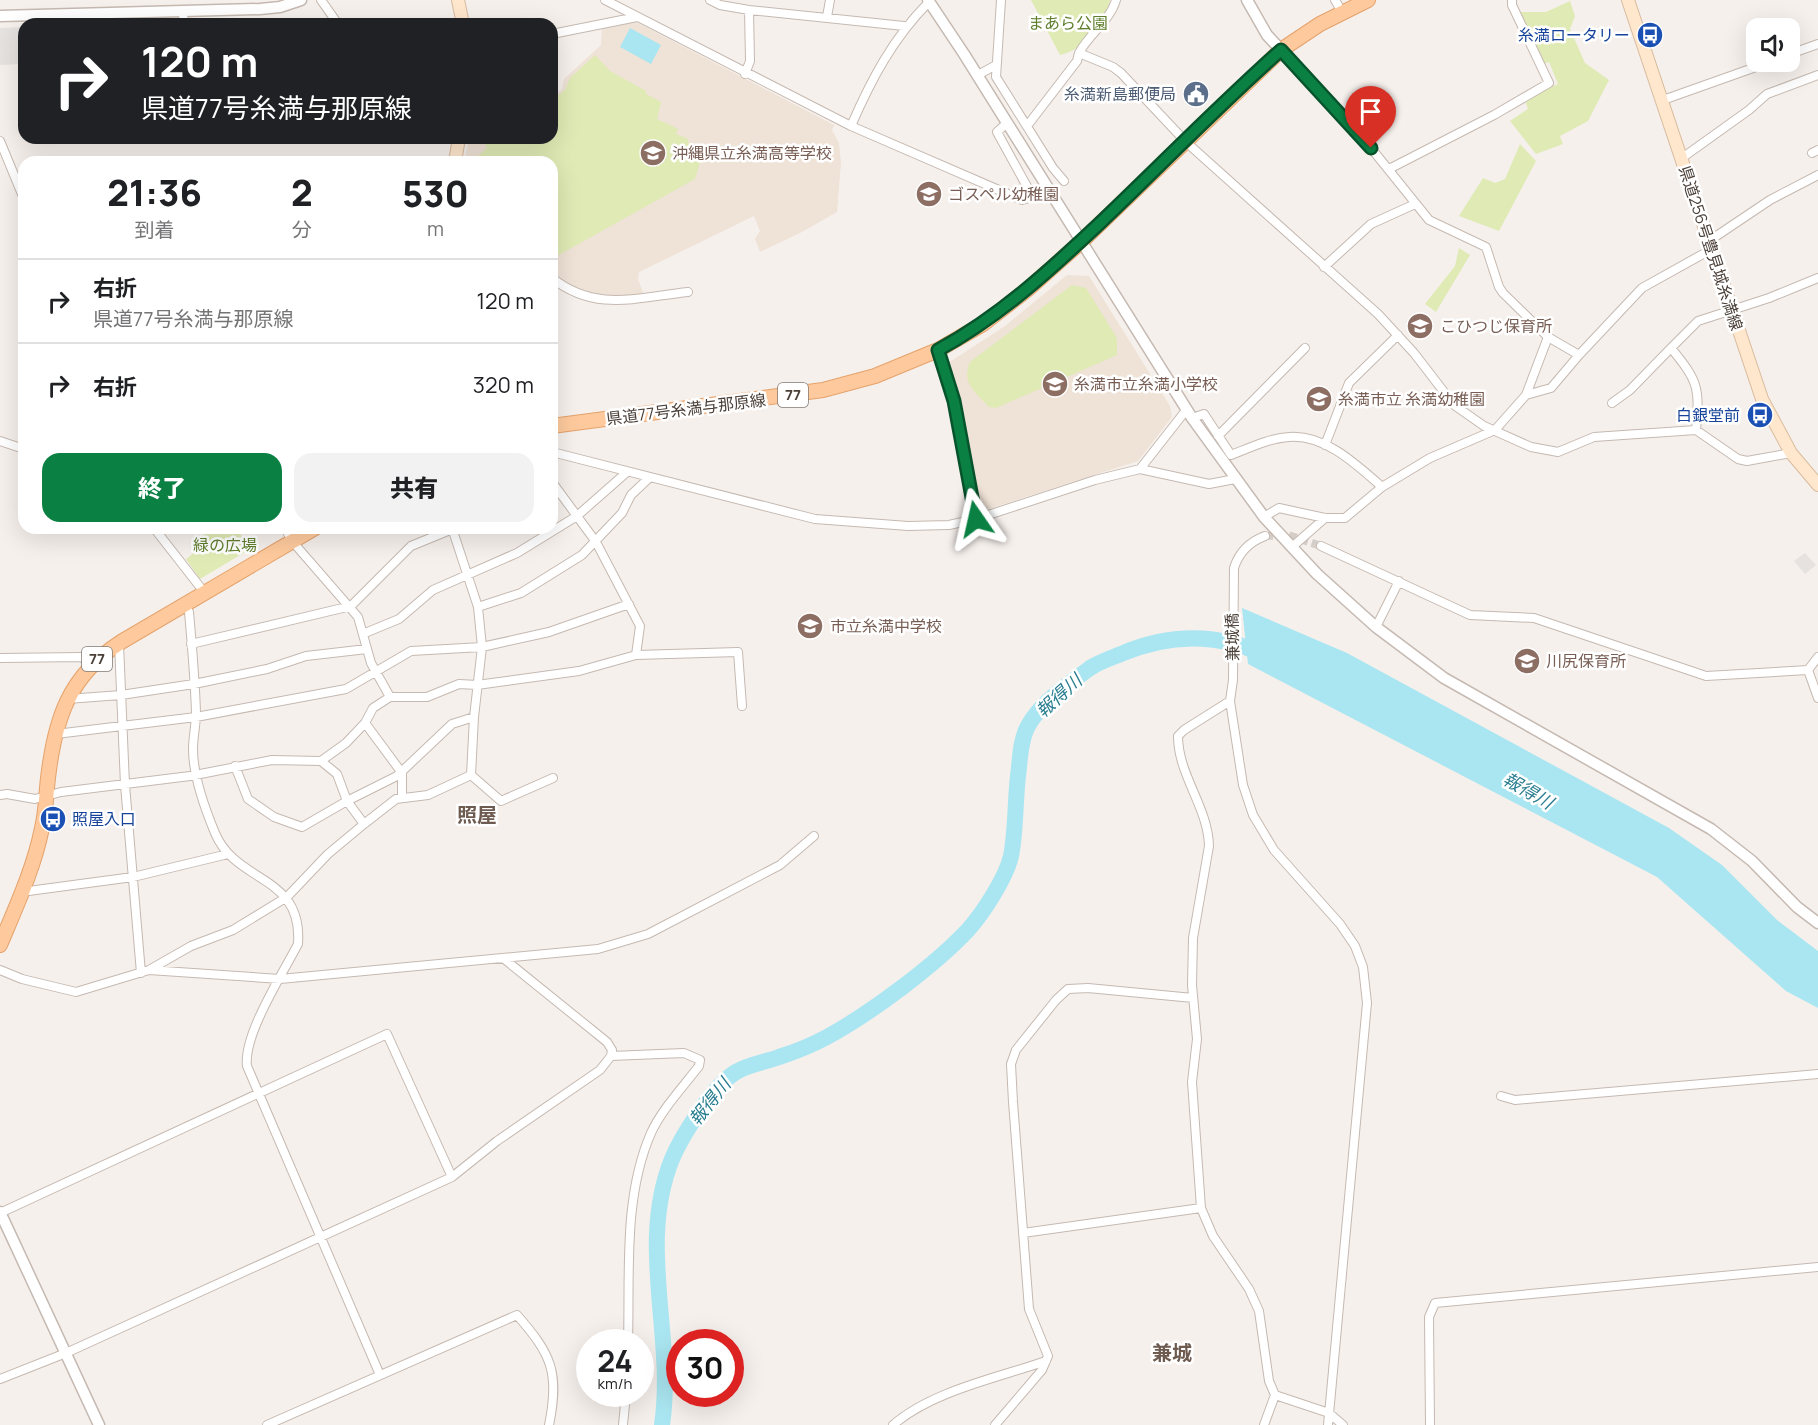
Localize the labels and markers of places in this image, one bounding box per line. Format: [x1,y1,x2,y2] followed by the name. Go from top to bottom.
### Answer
[1635,20,1665,50] bus stop icon: 糸満ロータリー
[1518,24,1630,46] place label: 糸満ロータリー
[1181,79,1211,109] public building icon: 糸満新島郵便局
[1064,83,1176,105] place label: 糸満新島郵便局
[1345,86,1396,148] pin
[638,138,668,168] school or university icon: 沖縄県立糸満高等学校
[672,142,832,164] place label: 沖縄県立糸満高等学校
[914,179,944,209] school or university icon: ゴスペル幼稚園
[948,183,1059,205] place label: ゴスペル幼稚園
[1405,311,1435,341] school or university icon: こひつじ保育所
[1440,315,1552,337] place label: こひつじ保育所
[1040,369,1070,399] school or university icon: 糸満市立糸満小学校
[1074,373,1218,395] place label: 糸満市立糸満小学校
[1304,384,1334,414] school or university icon: 糸満市立 糸満幼稚園
[1338,388,1485,410] place label: 糸満市立 糸満幼稚園
[1745,400,1775,430] bus stop icon: 白銀堂前
[1676,404,1740,426] place label: 白銀堂前
[795,611,825,641] school or university icon: 市立糸満中学校
[830,615,942,637] place label: 市立糸満中学校
[1512,646,1542,676] school or university icon: 川尻保育所
[1546,650,1626,672] place label: 川尻保育所
[38,804,68,834] bus stop icon: 照屋入口
[72,808,136,830] place label: 照屋入口

